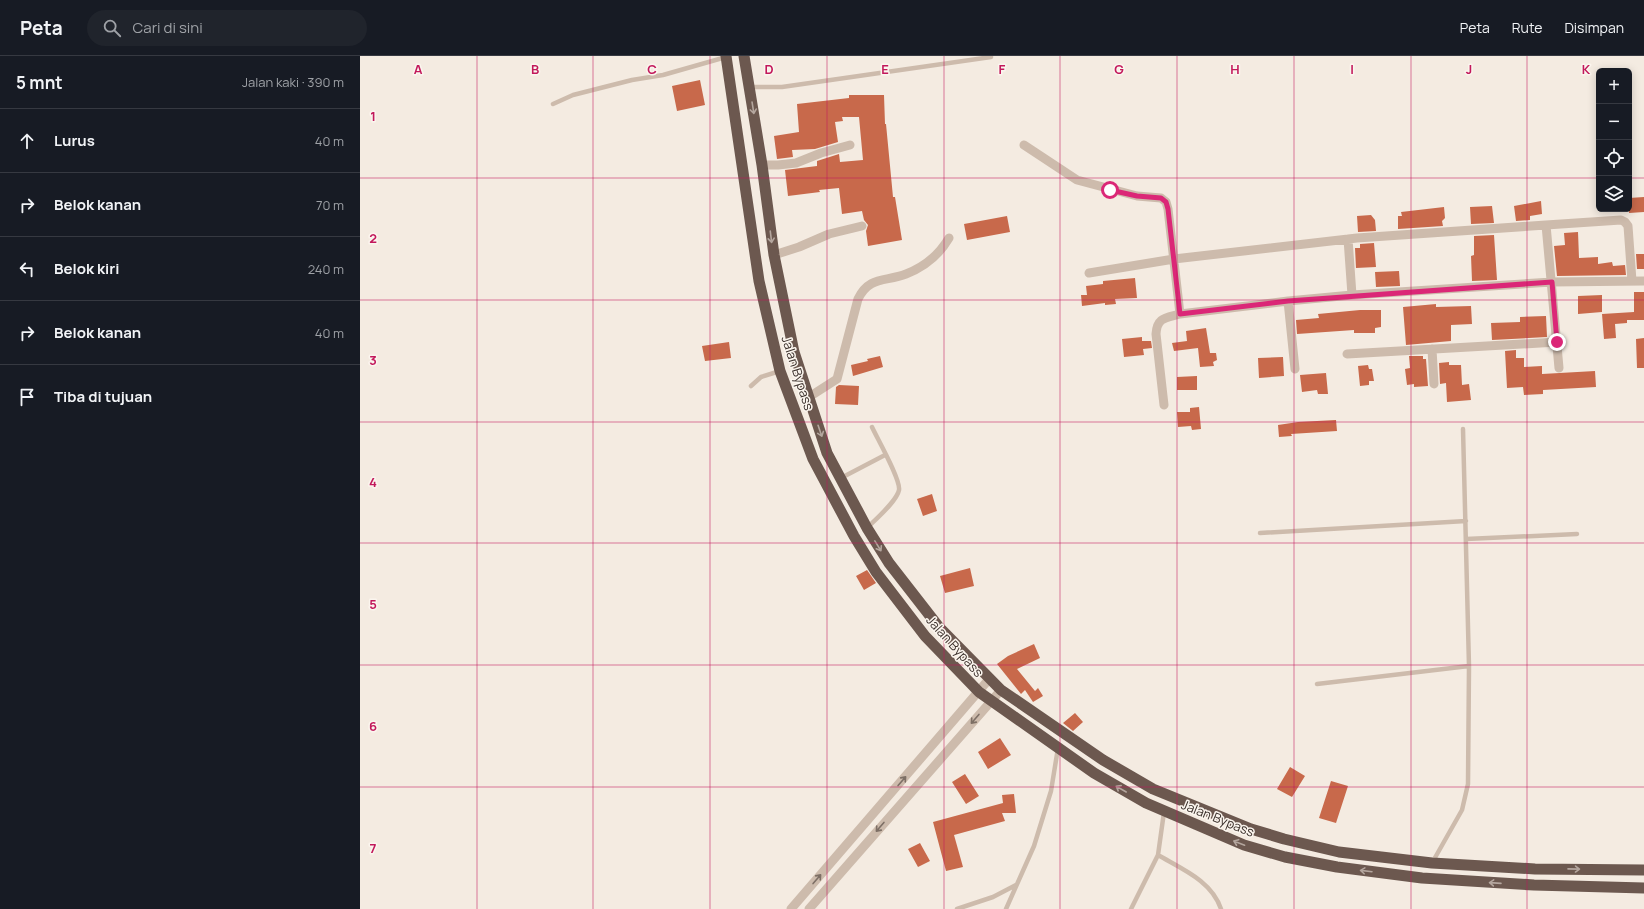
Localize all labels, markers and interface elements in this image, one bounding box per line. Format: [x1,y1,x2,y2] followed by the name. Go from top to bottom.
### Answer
[87,10,367,46] search box
[20,15,63,41] text: Peta
[101,17,123,39] icon: search
[133,17,203,38] text: Cari di sini
[1460,18,1490,37] text: Peta
[1512,18,1542,37] text: Rute
[1564,18,1624,37] text: Disimpan
[414,60,423,78] text: A
[531,60,539,78] text: B
[647,60,657,78] text: C
[764,60,774,78] text: D
[881,60,889,78] text: E
[999,60,1006,78] text: F
[1114,60,1124,78] text: G
[1230,60,1240,78] text: H
[1350,60,1354,78] text: I
[1466,60,1472,78] text: J
[1582,60,1591,78] text: K
[1596,68,1632,212] map controls
[1596,68,1632,104] button: +
[16,71,63,94] text: 5 mnt
[242,73,344,91] text: Jalan kaki · 390 m
[749,101,757,114] one-way arrow
[1596,104,1632,140] button: −
[370,107,376,125] text: 1
[16,130,38,152] icon: ahead
[54,130,95,151] text: Lurus
[315,132,344,150] text: 40 m
[1596,140,1632,176] button: locate
[1596,176,1632,212] button: layers
[1101,181,1119,199] route start
[16,194,38,216] icon: right
[54,194,141,215] text: Belok kanan
[316,196,344,214] text: 70 m
[369,229,377,247] text: 2
[767,230,775,243] one-way arrow
[16,258,38,280] icon: left
[54,258,120,279] text: Belok kiri
[308,260,344,278] text: 240 m
[16,322,38,344] icon: right
[54,322,141,343] text: Belok kanan
[315,324,344,342] text: 40 m
[778,333,819,413] street label: Jalan Bypass
[1548,333,1566,351] route end
[369,351,377,369] text: 3
[16,386,38,408] icon: arrive
[54,386,152,407] text: Tiba di tujuan
[817,424,824,437] one-way arrow
[369,473,377,491] text: 4
[875,540,883,552] one-way arrow
[369,595,377,613] text: 5
[922,611,988,681] street label: Jalan Bypass
[970,713,979,724] one-way arrow
[369,717,377,735] text: 6
[897,776,906,786] one-way arrow
[1115,784,1127,792] one-way arrow
[1179,795,1257,841] street label: Jalan Bypass
[875,822,885,832] one-way arrow
[1234,838,1246,846] one-way arrow
[370,839,377,857] text: 7
[1567,865,1580,873] one-way arrow
[1360,867,1373,875] one-way arrow
[812,874,821,885] one-way arrow
[1489,879,1502,886] one-way arrow

